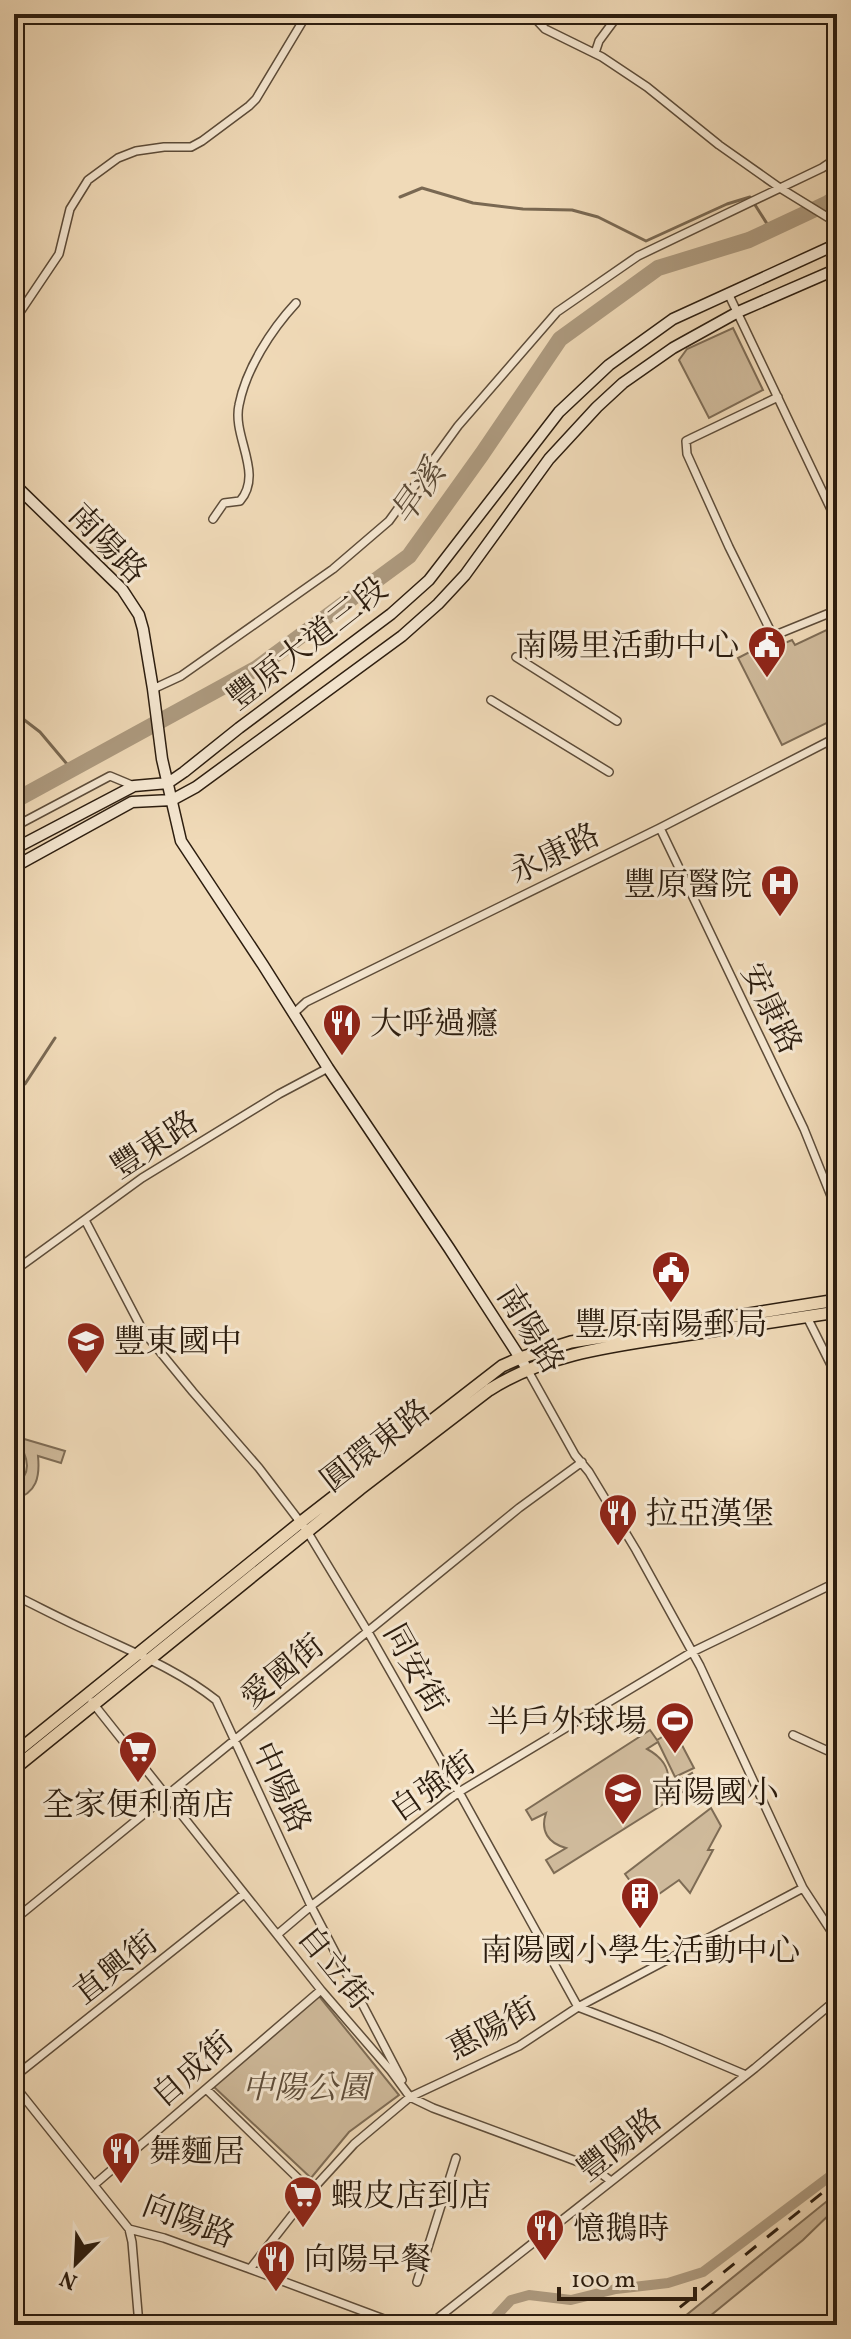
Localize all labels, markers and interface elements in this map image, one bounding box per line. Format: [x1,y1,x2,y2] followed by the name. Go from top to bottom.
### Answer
[381,449,461,535] water label: 旱溪
[57,495,155,595] street label: 南陽路
[220,569,398,722] street label: 豐原大道三段
[746,624,788,679] public building icon: 南陽里活動中心
[515,626,739,670] place label: 南陽里活動中心
[503,815,608,897] street label: 永康路
[759,863,801,918] hospital icon: 豐原醫院
[624,865,752,909] place label: 豐原醫院
[728,957,810,1062] street label: 安康路
[321,1002,363,1057] restaurant icon: 大呼過癮
[370,1004,498,1048] place label: 大呼過癮
[103,1102,208,1191] street label: 豐東路
[650,1249,692,1304] public building icon: 豐原南陽郵局
[484,1278,573,1383] street label: 南陽路
[575,1305,767,1349] place label: 豐原南陽郵局
[65,1320,107,1375] school or university icon: 豐東國中
[114,1322,242,1366] place label: 豐東國中
[313,1391,441,1504] street label: 圓環東路
[597,1492,639,1547] restaurant icon: 拉亞漢堡
[646,1494,774,1538] place label: 拉亞漢堡
[371,1617,456,1722] street label: 同安街
[233,1626,335,1721] street label: 愛國街
[654,1700,696,1755] sports icon: 半戶外球場
[487,1702,647,1746] place label: 半戶外球場
[117,1729,159,1784] supermarket icon: 全家便利商店
[239,1735,320,1841] street label: 中陽路
[382,1743,486,1834] street label: 自強街
[602,1771,644,1826] school or university icon: 南陽國小
[651,1773,779,1817] place label: 南陽國小
[42,1785,234,1829] place label: 全家便利商店
[619,1875,661,1930] building icon: 南陽國小學生活動中心
[285,1918,380,2020] street label: 自立街
[65,1922,168,2016] street label: 直興街
[480,1931,800,1975] place label: 南陽國小學生活動中心
[441,1989,546,2073] street label: 惠陽街
[143,2023,245,2119] street label: 自成街
[242,2068,375,2112] park label: 中陽公園
[569,2099,672,2193] street label: 豐陽路
[100,2130,142,2185] restaurant icon: 舞麵居
[149,2132,245,2176] place label: 舞麵居
[282,2174,324,2229] supermarket icon: 蝦皮店到店
[331,2176,491,2220] place label: 蝦皮店到店
[135,2185,241,2261] street label: 向陽路
[524,2207,566,2262] restaurant icon: 憶鵝時
[573,2209,669,2253] place label: 憶鵝時
[36,2223,116,2303] north arrow
[255,2238,297,2293] restaurant icon: 向陽早餐
[304,2240,432,2284] place label: 向陽早餐
[559,2251,695,2301] scale bar
[55,2262,82,2296] text: N
[571,2264,636,2298] text: 100 m

